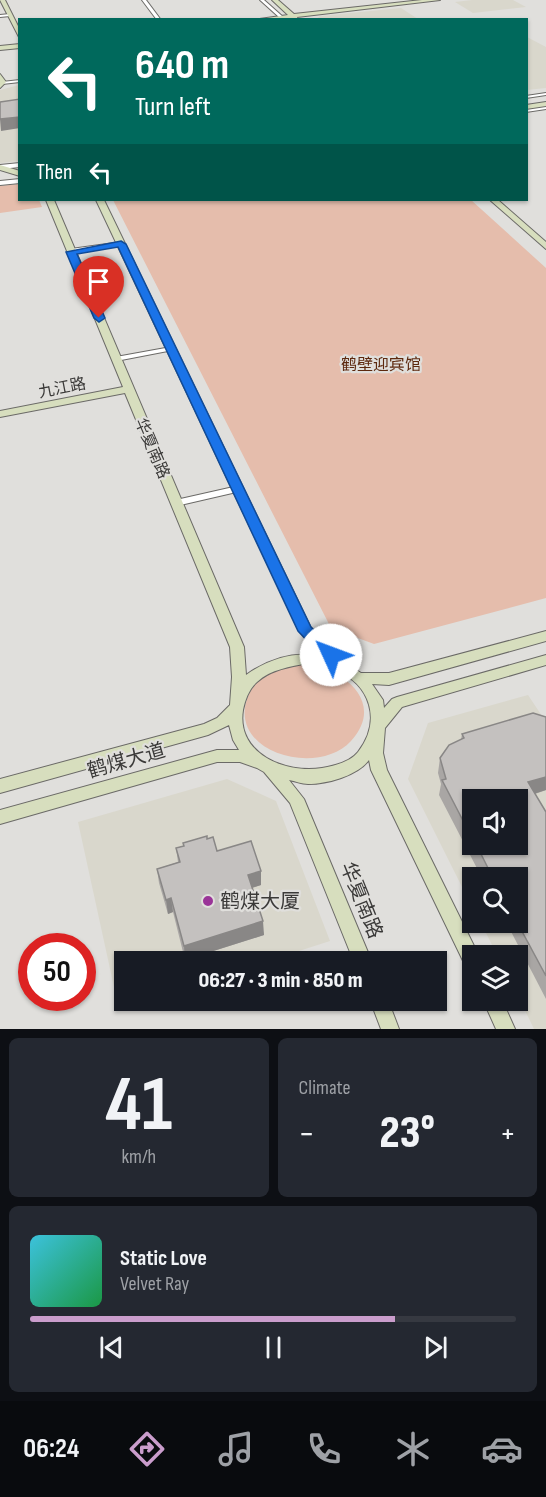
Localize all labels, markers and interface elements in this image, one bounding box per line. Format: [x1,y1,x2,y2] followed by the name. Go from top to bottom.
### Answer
[135,40,229,91] text: 640 m
[36,42,114,120] icon: left
[135,91,211,123] text: Turn left
[84,156,117,189] icon: left
[36,159,72,186] text: Then
[73,256,124,318] pin
[82,265,115,298] icon: arrive
[341,356,421,375] park label: 鹤壁迎宾馆
[37,375,88,402] street label: 九江路
[130,415,173,482] street label: 华夏南路
[299,623,363,687] position arrow
[85,738,168,784] street label: 鹤煤大道
[462,789,528,1011] map controls
[462,789,528,855] button: sound
[335,859,387,942] street label: 华夏南路
[462,867,528,933] button: search
[220,890,300,914] place label: 鹤煤大厦
[201,894,215,908] marker: 鹤煤大厦
[18,933,96,1011] speed limit sign: 50
[462,945,528,1011] button: layers
[198,967,363,994] text: 06:27 · 3 min · 850 m
[105,1059,172,1152] text: 41
[299,1076,351,1100] text: Climate
[380,1106,435,1161] text: 23°
[299,1114,315,1154] text: −
[500,1114,516,1154] text: +
[121,1145,156,1169] text: km/h
[120,1245,207,1272] text: Static Love
[120,1272,189,1296] text: Velvet Ray
[95,1331,128,1364] icon: previous
[257,1331,290,1364] icon: pause
[419,1331,452,1364] icon: next
[126,1428,168,1470] icon: directions
[215,1428,257,1470] icon: music
[303,1428,345,1470] icon: phone
[392,1428,434,1470] icon: climate
[481,1428,523,1470] icon: car
[23,1433,79,1465] text: 06:24

